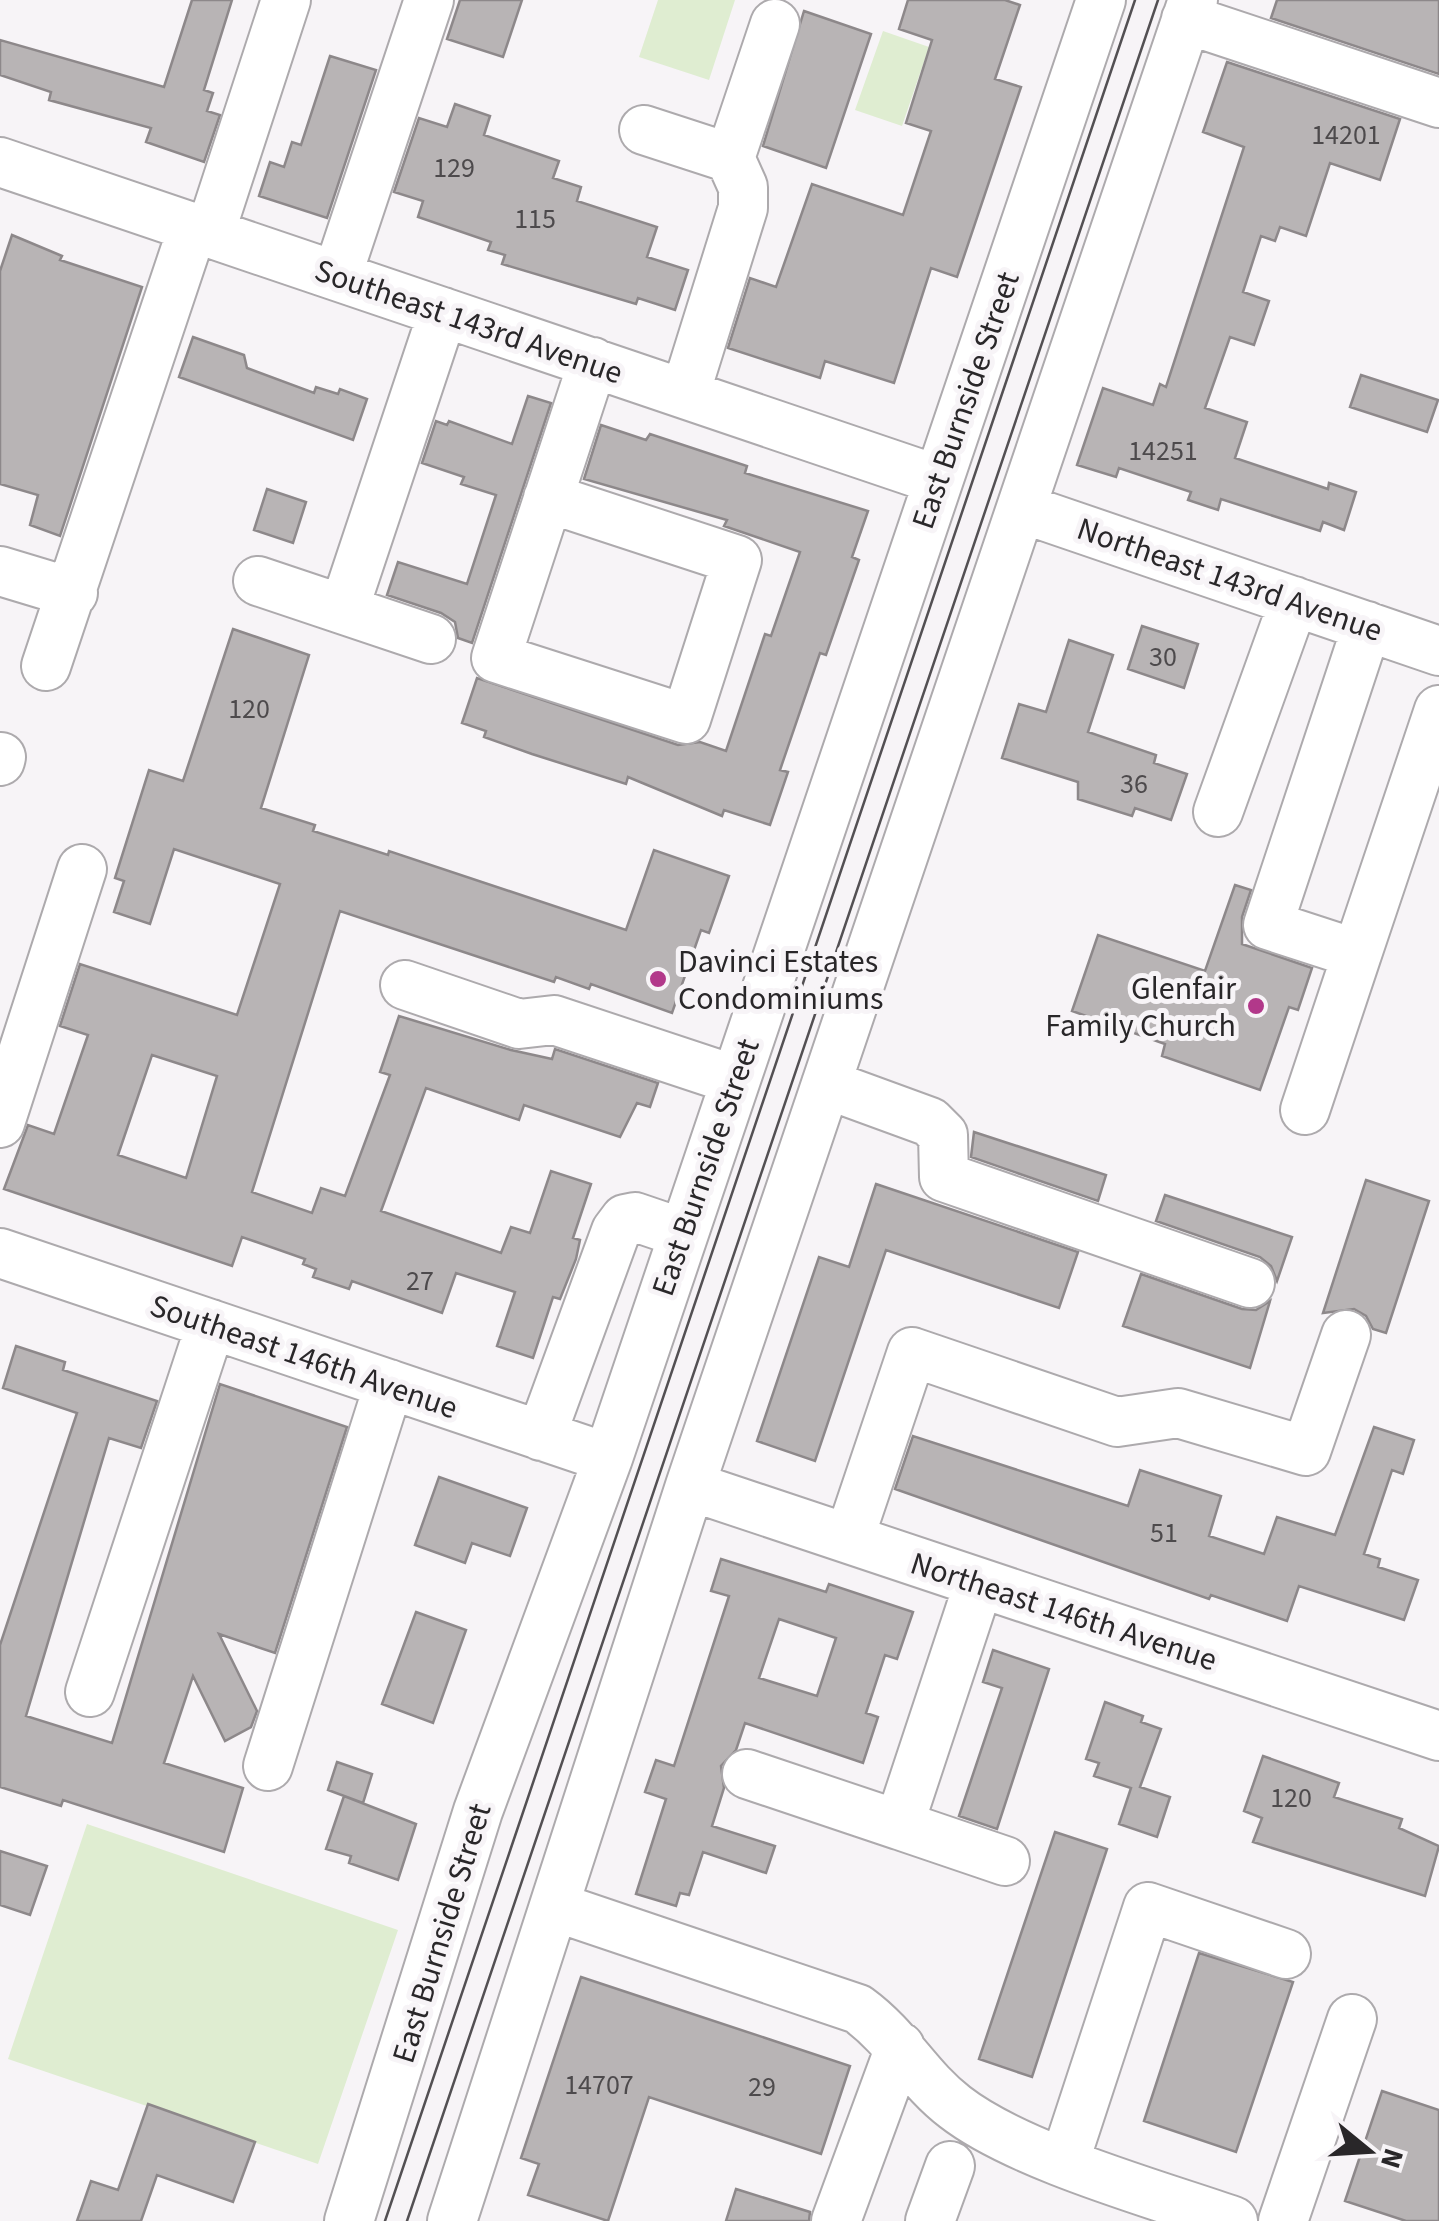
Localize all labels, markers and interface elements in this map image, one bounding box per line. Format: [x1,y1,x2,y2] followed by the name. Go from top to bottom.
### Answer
[1311,115,1381,155] house number: 14201
[433,148,475,188] house number: 129
[514,199,556,239] house number: 115
[309,248,629,396] street label: Southeast 143rd Avenue
[900,265,1032,535] street label: East Burnside Street
[1128,431,1198,471] house number: 14251
[1071,506,1389,654] street label: Northeast 143rd Avenue
[1149,637,1177,677] house number: 30
[228,689,270,729] house number: 120
[1120,764,1148,804] house number: 36
[678,939,883,1022] place label: Davinci Estates Condominiums
[1045,966,1237,1049] place label: Glenfair Family Church
[647,968,669,990] marker: Davinci Estates Condominiums
[1245,995,1267,1017] marker: Glenfair Family Church
[640,1032,772,1302] street label: East Burnside Street
[406,1261,434,1301] house number: 27
[144,1283,464,1431] street label: Southeast 146th Avenue
[1150,1513,1178,1553] house number: 51
[904,1541,1223,1683] street label: Northeast 146th Avenue
[1270,1778,1312,1818] house number: 120
[381,1798,503,2069] street label: East Burnside Street
[564,2065,634,2105] house number: 14707
[748,2067,776,2107] house number: 29
[1319,2101,1419,2201] north arrow
[1370,2143,1414,2173] text: N

